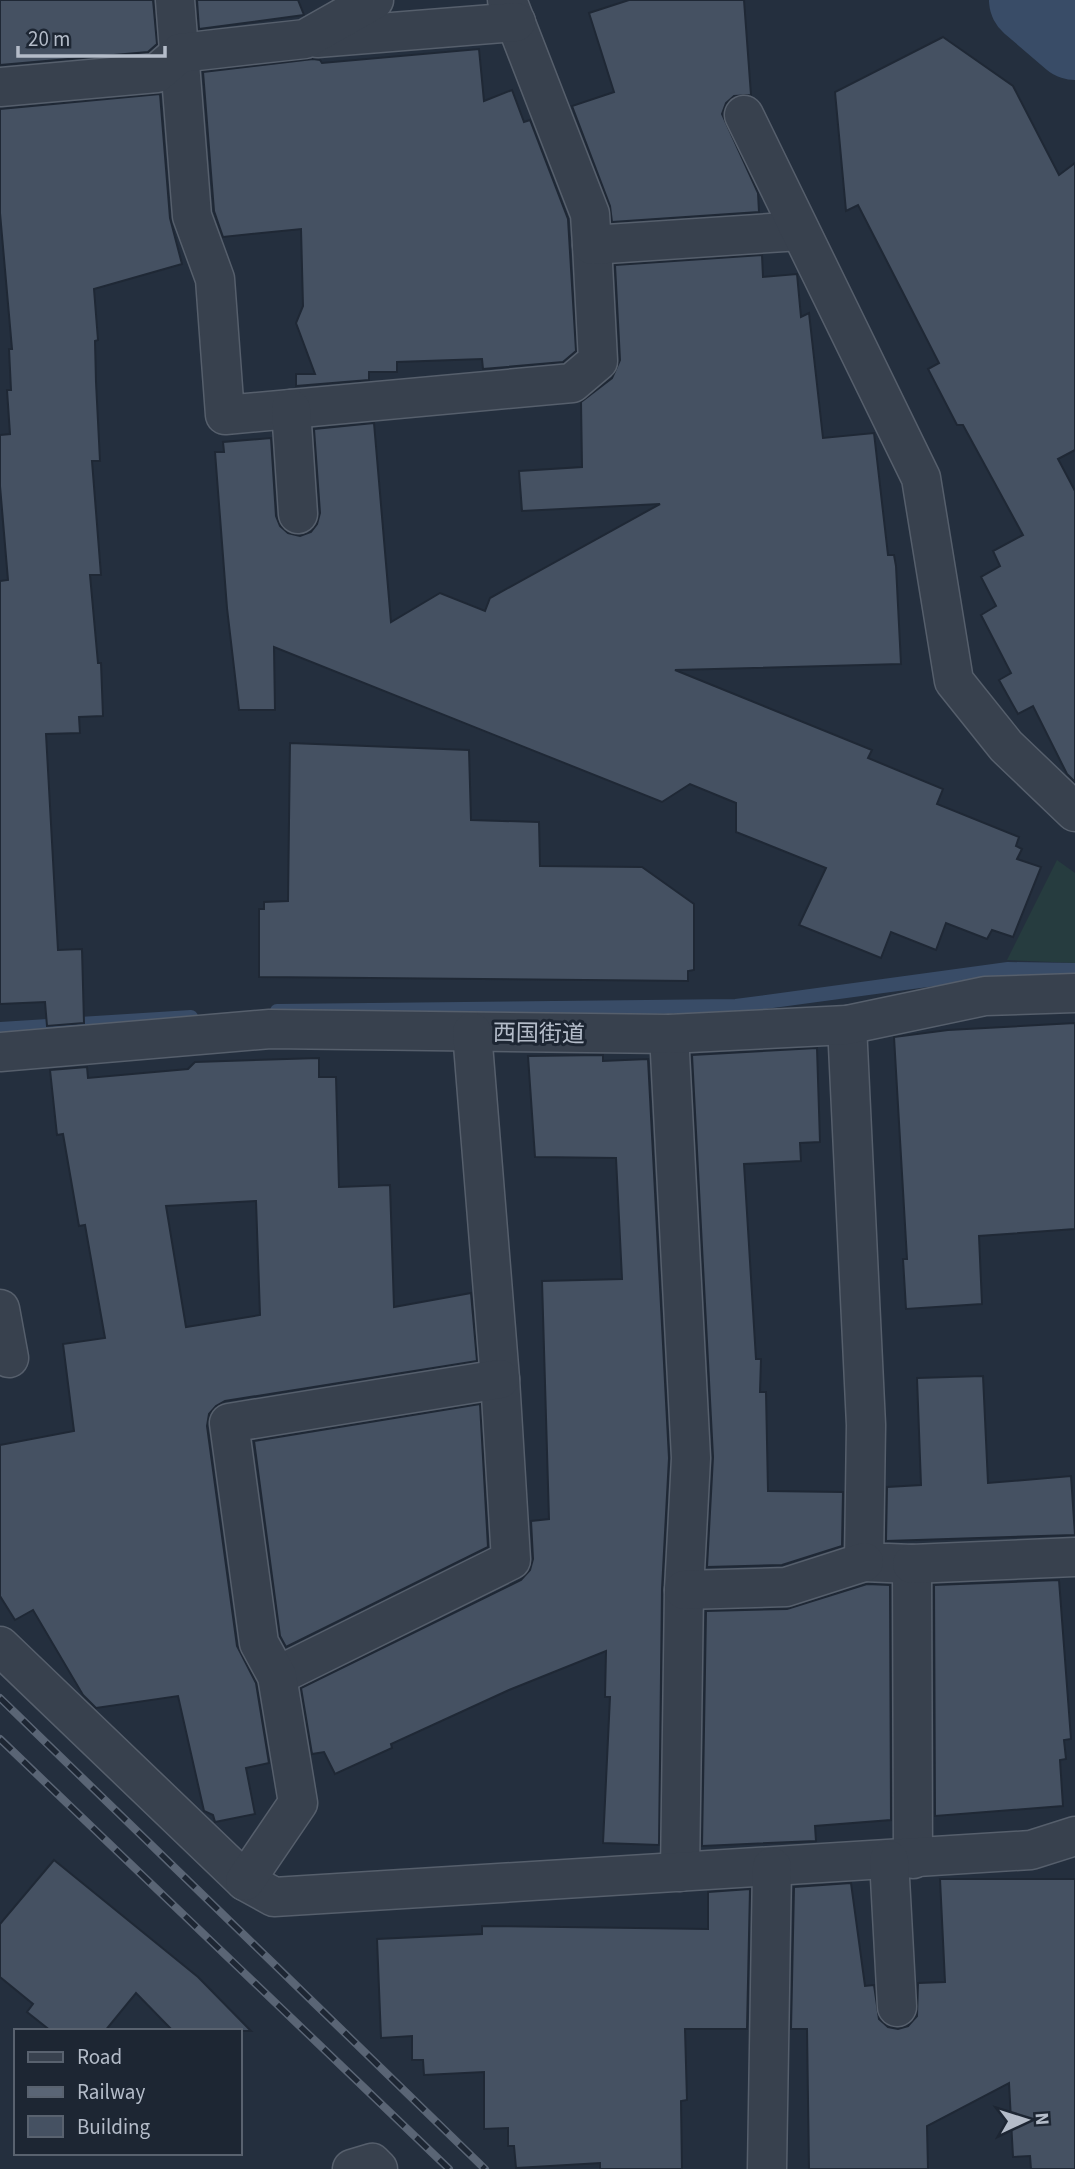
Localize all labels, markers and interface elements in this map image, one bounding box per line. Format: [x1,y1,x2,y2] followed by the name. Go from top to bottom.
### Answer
[18,14,164,58] scale bar
[28,24,70,54] text: 20 m
[493,1016,585,1051] street label: 西国街道
[14,2029,242,2155] legend
[77,2042,122,2072] text: Road
[77,2077,145,2107] text: Railway
[991,2085,1061,2155] north arrow
[77,2112,151,2142] text: Building
[1028,2112,1055,2126] text: N

